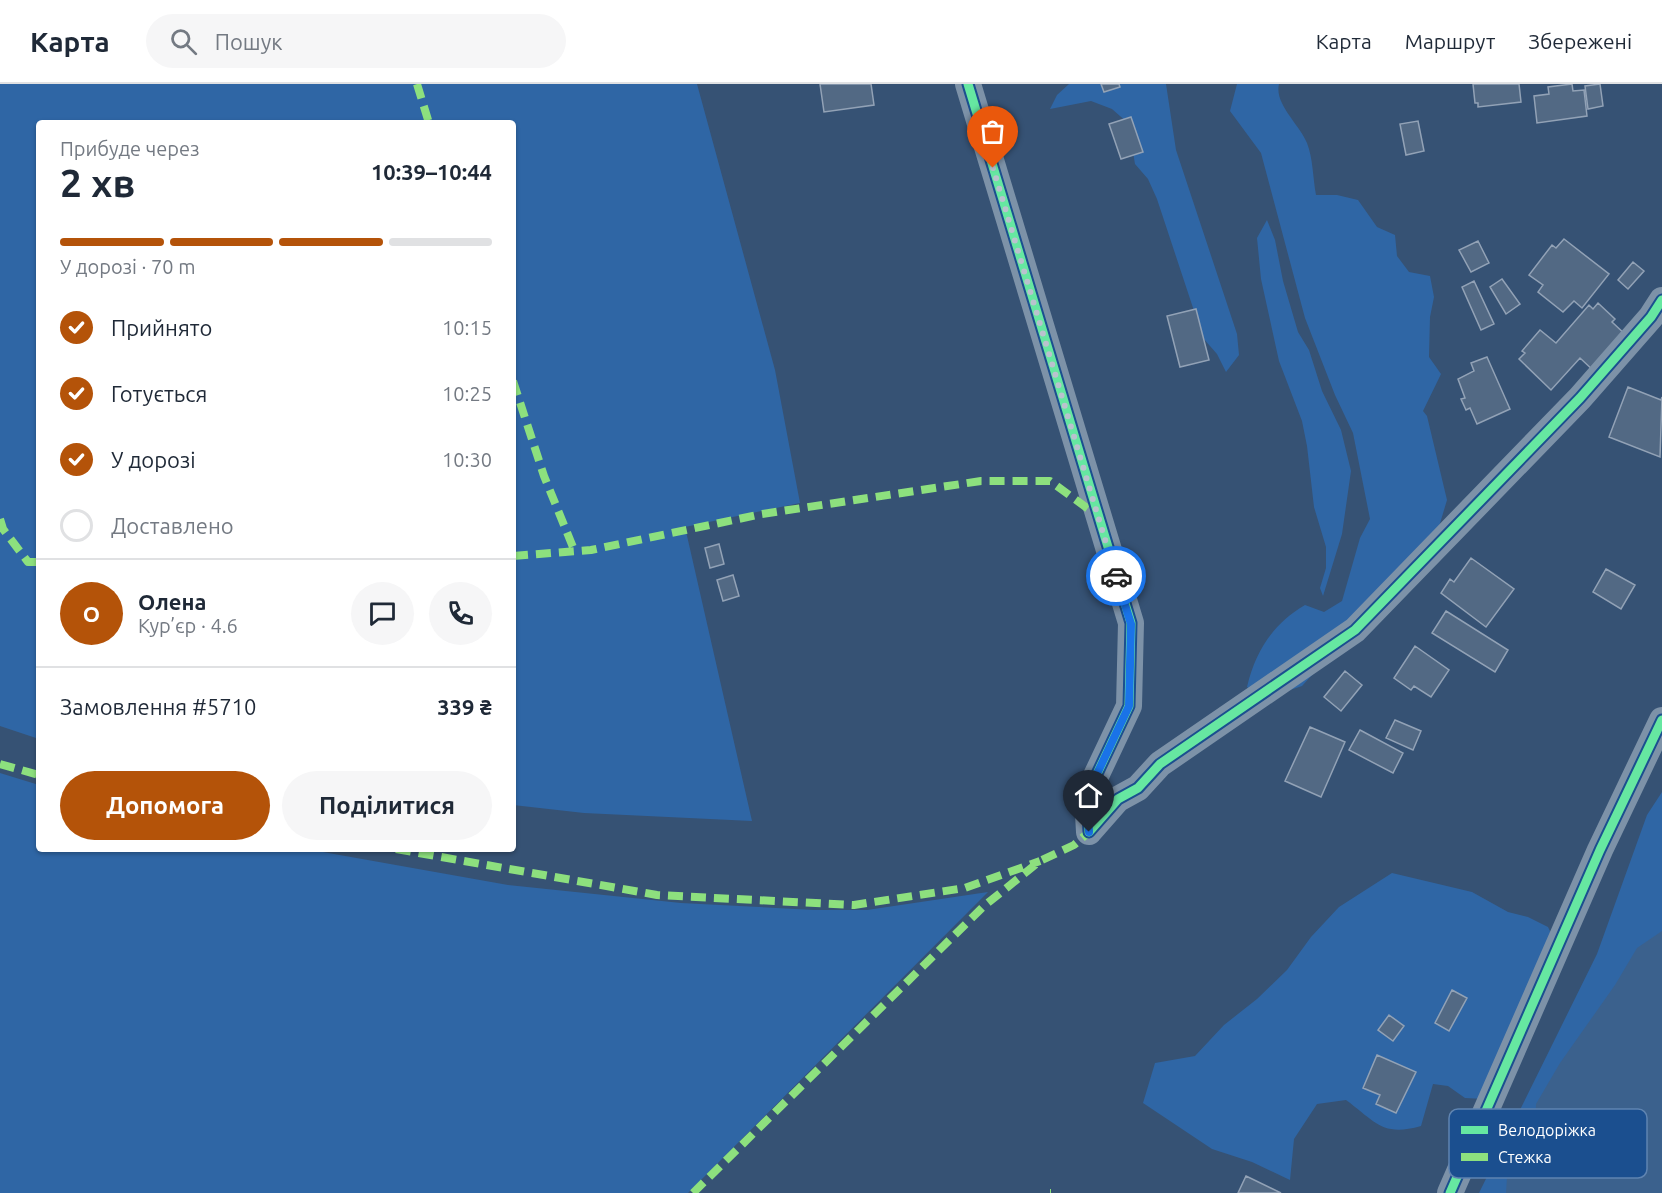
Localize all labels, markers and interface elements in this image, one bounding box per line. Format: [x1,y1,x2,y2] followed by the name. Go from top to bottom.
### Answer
[146,14,566,68] search box
[167,25,200,58] icon: search
[30,26,110,57] text: Карта
[215,29,283,54] text: Пошук
[1316,29,1372,53] text: Карта
[1405,29,1495,53] text: Маршрут
[1528,29,1632,53] text: Збережені
[967,106,1018,168] pin
[976,115,1009,148] icon: bag
[60,137,200,160] text: Прибуде через
[371,159,492,184] text: 10:39–10:44
[60,161,135,204] text: 2 хв
[60,255,195,278] text: У дорозі · 70 m
[60,311,93,344] icon: check
[111,315,212,340] text: Прийнято
[442,316,492,339] text: 10:15
[60,377,93,410] icon: check
[111,381,207,406] text: Готується
[442,382,492,405] text: 10:25
[60,443,93,476] icon: check
[111,447,196,472] text: У дорозі
[442,448,492,471] text: 10:30
[111,513,234,538] text: Доставлено
[1086,546,1146,606] courier
[1100,560,1133,593] icon: car
[351,582,414,645] button: chat
[429,582,492,645] button: phone
[138,589,206,614] text: Олена
[83,601,100,626] text: О
[138,614,238,637] text: Кур’єр · 4.6
[60,694,256,719] text: Замовлення #5710
[437,694,492,719] text: 339 ₴
[1063,770,1114,832] pin
[60,771,270,840] button: Допомога
[282,771,492,840] button: Поділитися
[1072,779,1105,812] icon: home
[1449,1109,1647,1178] legend
[1498,1121,1596,1139] text: Велодоріжка
[1498,1148,1552,1166] text: Стежка

